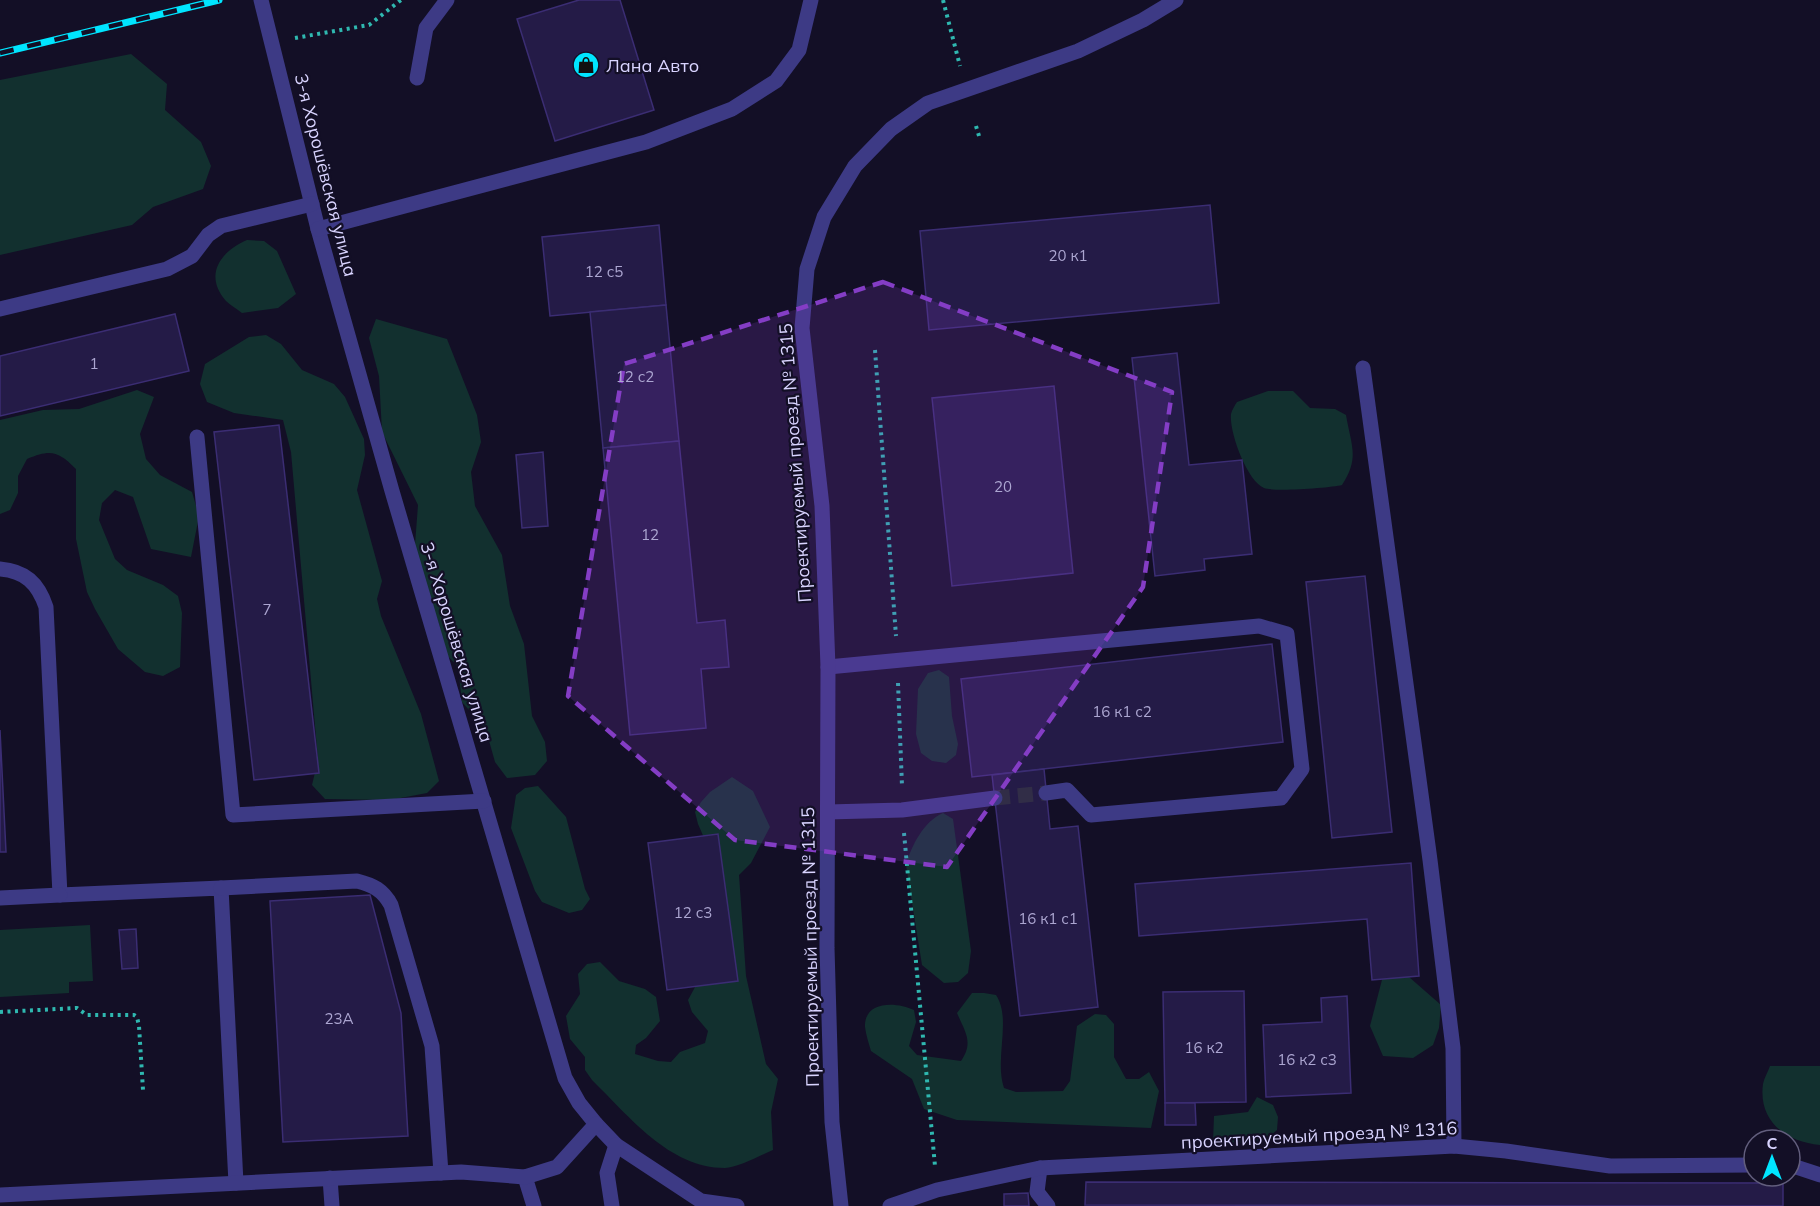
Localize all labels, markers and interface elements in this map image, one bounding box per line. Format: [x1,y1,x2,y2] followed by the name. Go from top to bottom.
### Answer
[571,50,601,80] shop icon: Лана Авто
[606,54,699,77] place label: Лана Авто
[290,71,362,279] street label: 3-я Хорошёвская улица
[1049,246,1088,265] house number: 20 к1
[585,262,623,281] house number: 12 с5
[774,323,816,603] street label: Проектируемый проезд № 1315
[89,354,99,373] house number: 1
[616,367,654,386] house number: 12 с2
[994,477,1012,496] house number: 20
[641,525,659,544] house number: 12
[416,539,498,745] street label: 3-я Хорошёвская улица
[262,600,272,619] house number: 7
[1092,702,1152,721] house number: 16 к1 с2
[796,807,824,1087] street label: Проектируемый проезд № 1315
[674,903,712,922] house number: 12 с3
[1018,909,1078,928] house number: 16 к1 с1
[324,1009,354,1028] house number: 23А
[1185,1038,1224,1057] house number: 16 к2
[1277,1050,1337,1069] house number: 16 к2 с3
[1180,1116,1458,1154] street label: проектируемый проезд № 1316
[1742,1128,1802,1188] north arrow
[1767,1133,1778,1153] text: С

